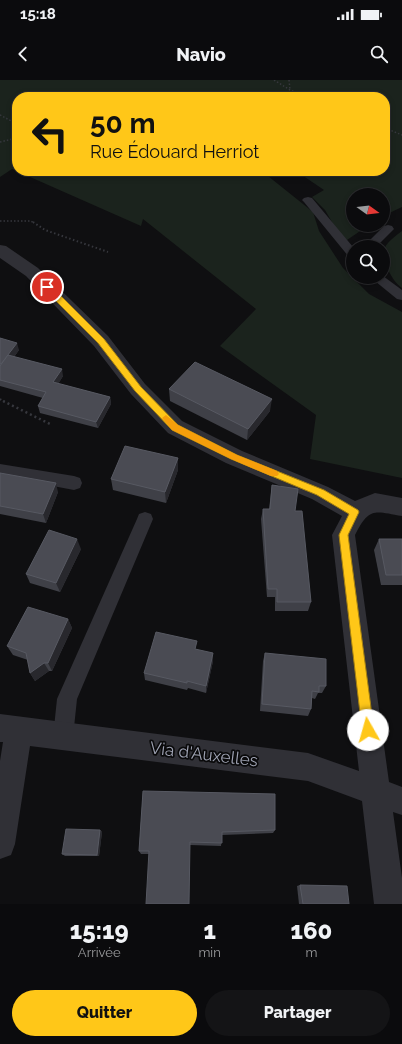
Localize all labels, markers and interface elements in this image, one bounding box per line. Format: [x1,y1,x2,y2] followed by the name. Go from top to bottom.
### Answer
[20,5,56,23] text: 15:18
[12,43,34,65] icon: back
[368,43,390,65] icon: search
[176,44,226,65] text: Navio
[90,107,156,140] text: 50 m
[24,108,76,160] icon: left
[90,141,259,162] text: Rue Édouard Herriot
[346,188,390,232] north arrow
[346,188,390,284] map controls
[346,240,390,284] button: search
[30,270,64,304] pin
[36,276,58,298] icon: arrive
[347,709,389,751] position arrow
[149,737,259,771] street label: Via d'Auxelles
[70,916,129,945] text: 15:19
[203,916,216,945] text: 1
[291,916,332,945] text: 160
[78,945,121,960] text: Arrivée
[198,945,221,960] text: min
[305,945,317,960] text: m
[12,990,197,1036] button: Quitter
[205,990,390,1036] button: Partager

